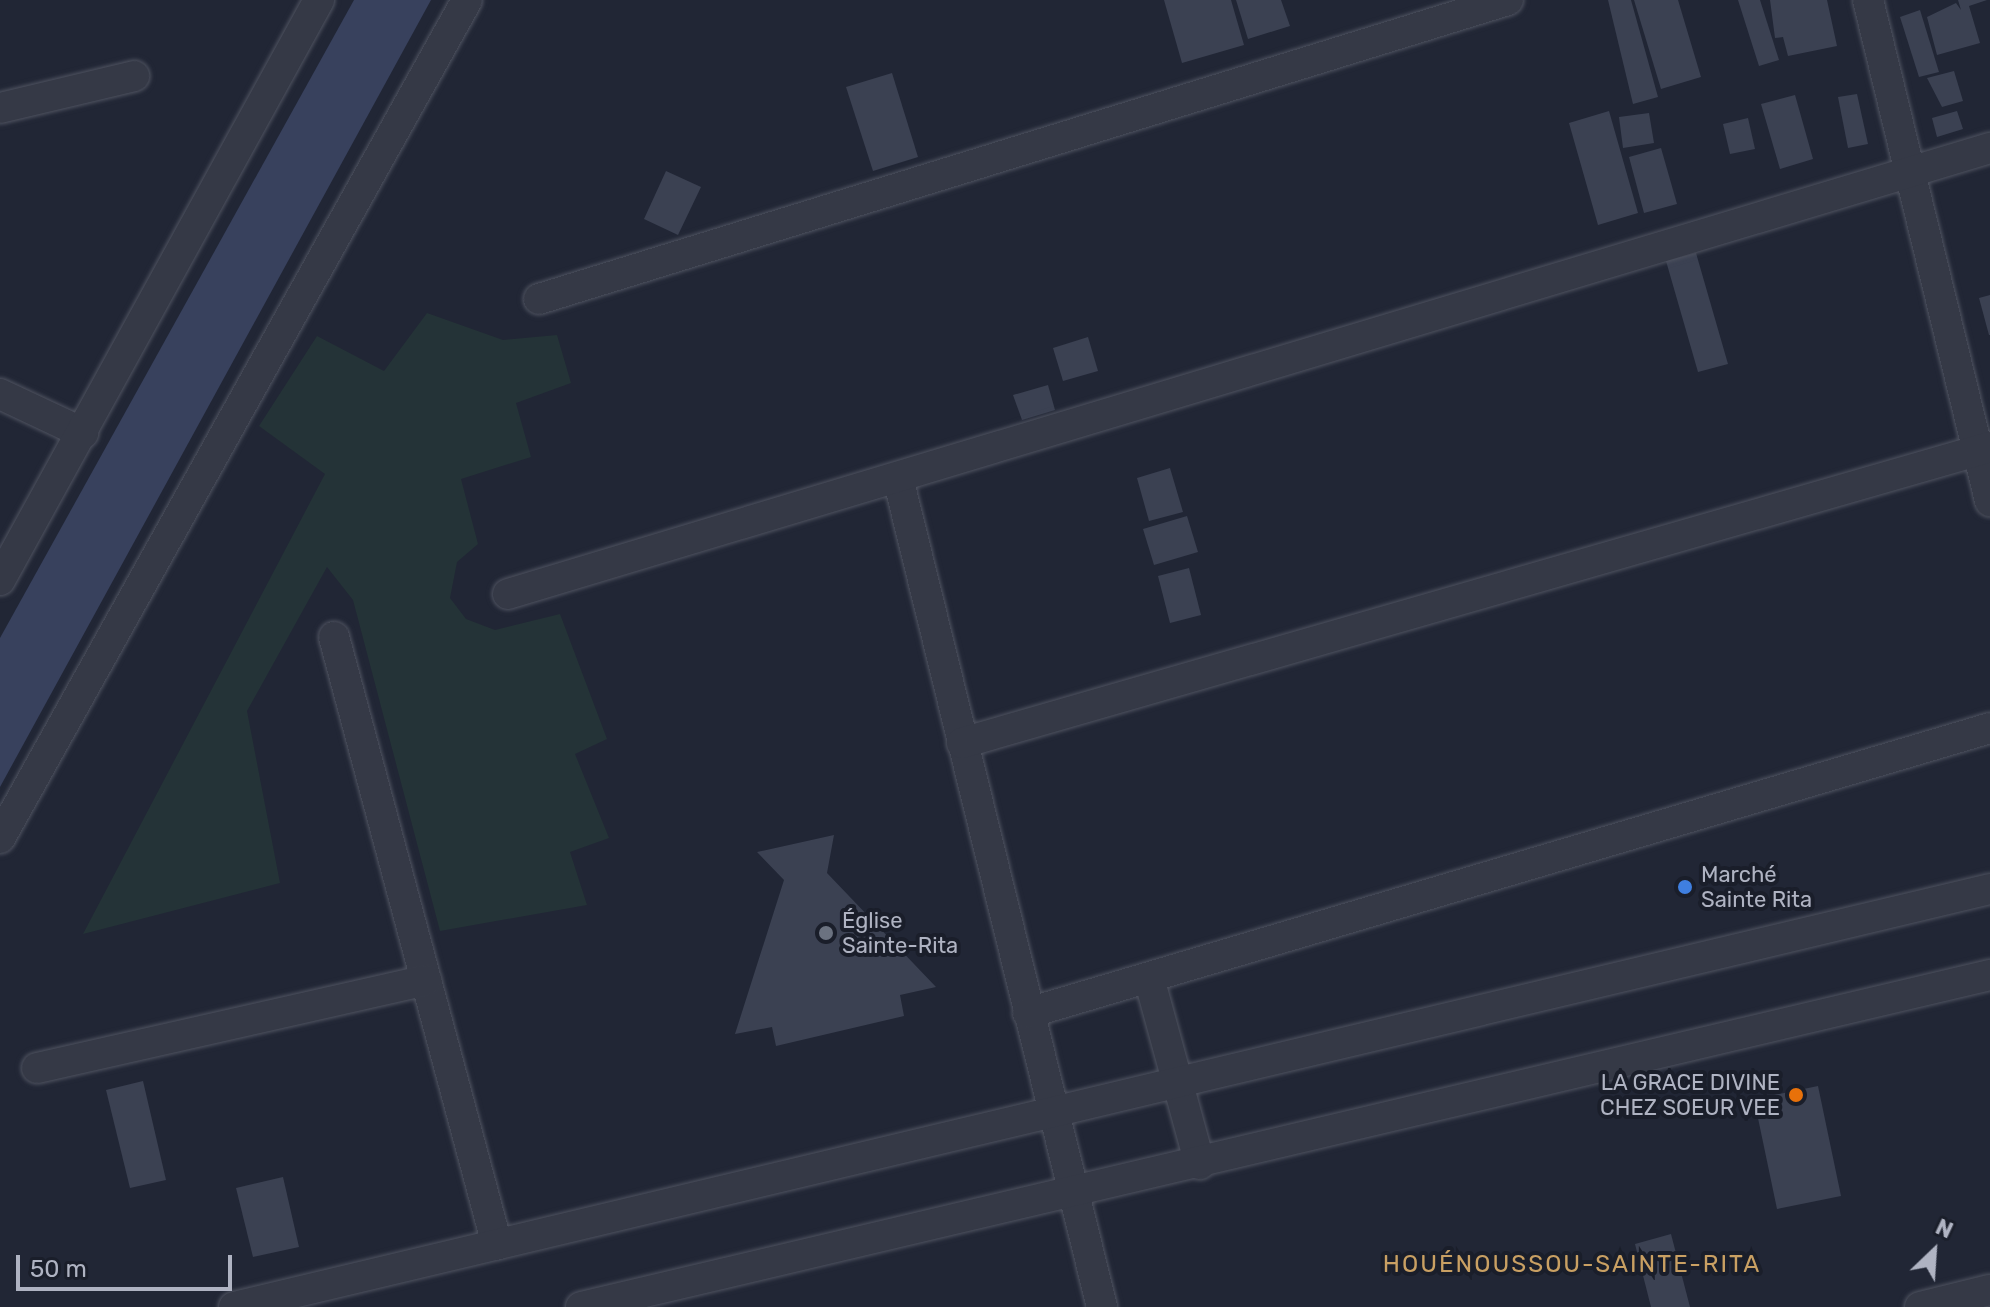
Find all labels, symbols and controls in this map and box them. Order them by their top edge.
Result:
place label: Marché Sainte Rita [1701,861,1812,912]
marker: Marché Sainte Rita [1676,878,1694,896]
place label: Église Sainte-Rita [842,907,958,958]
marker: Église Sainte-Rita [817,924,835,942]
place label: LA GRACE DIVINE CHEZ SOEUR VEE [1600,1069,1780,1120]
marker: LA GRACE DIVINE CHEZ SOEUR VEE [1787,1086,1805,1104]
north arrow [1894,1211,1974,1291]
text: N [1931,1213,1957,1244]
scale bar [20,1239,236,1289]
district label: HOUÉNOUSSOU-SAINTE-RITA [1383,1251,1761,1279]
text: 50 m [30,1255,87,1283]

